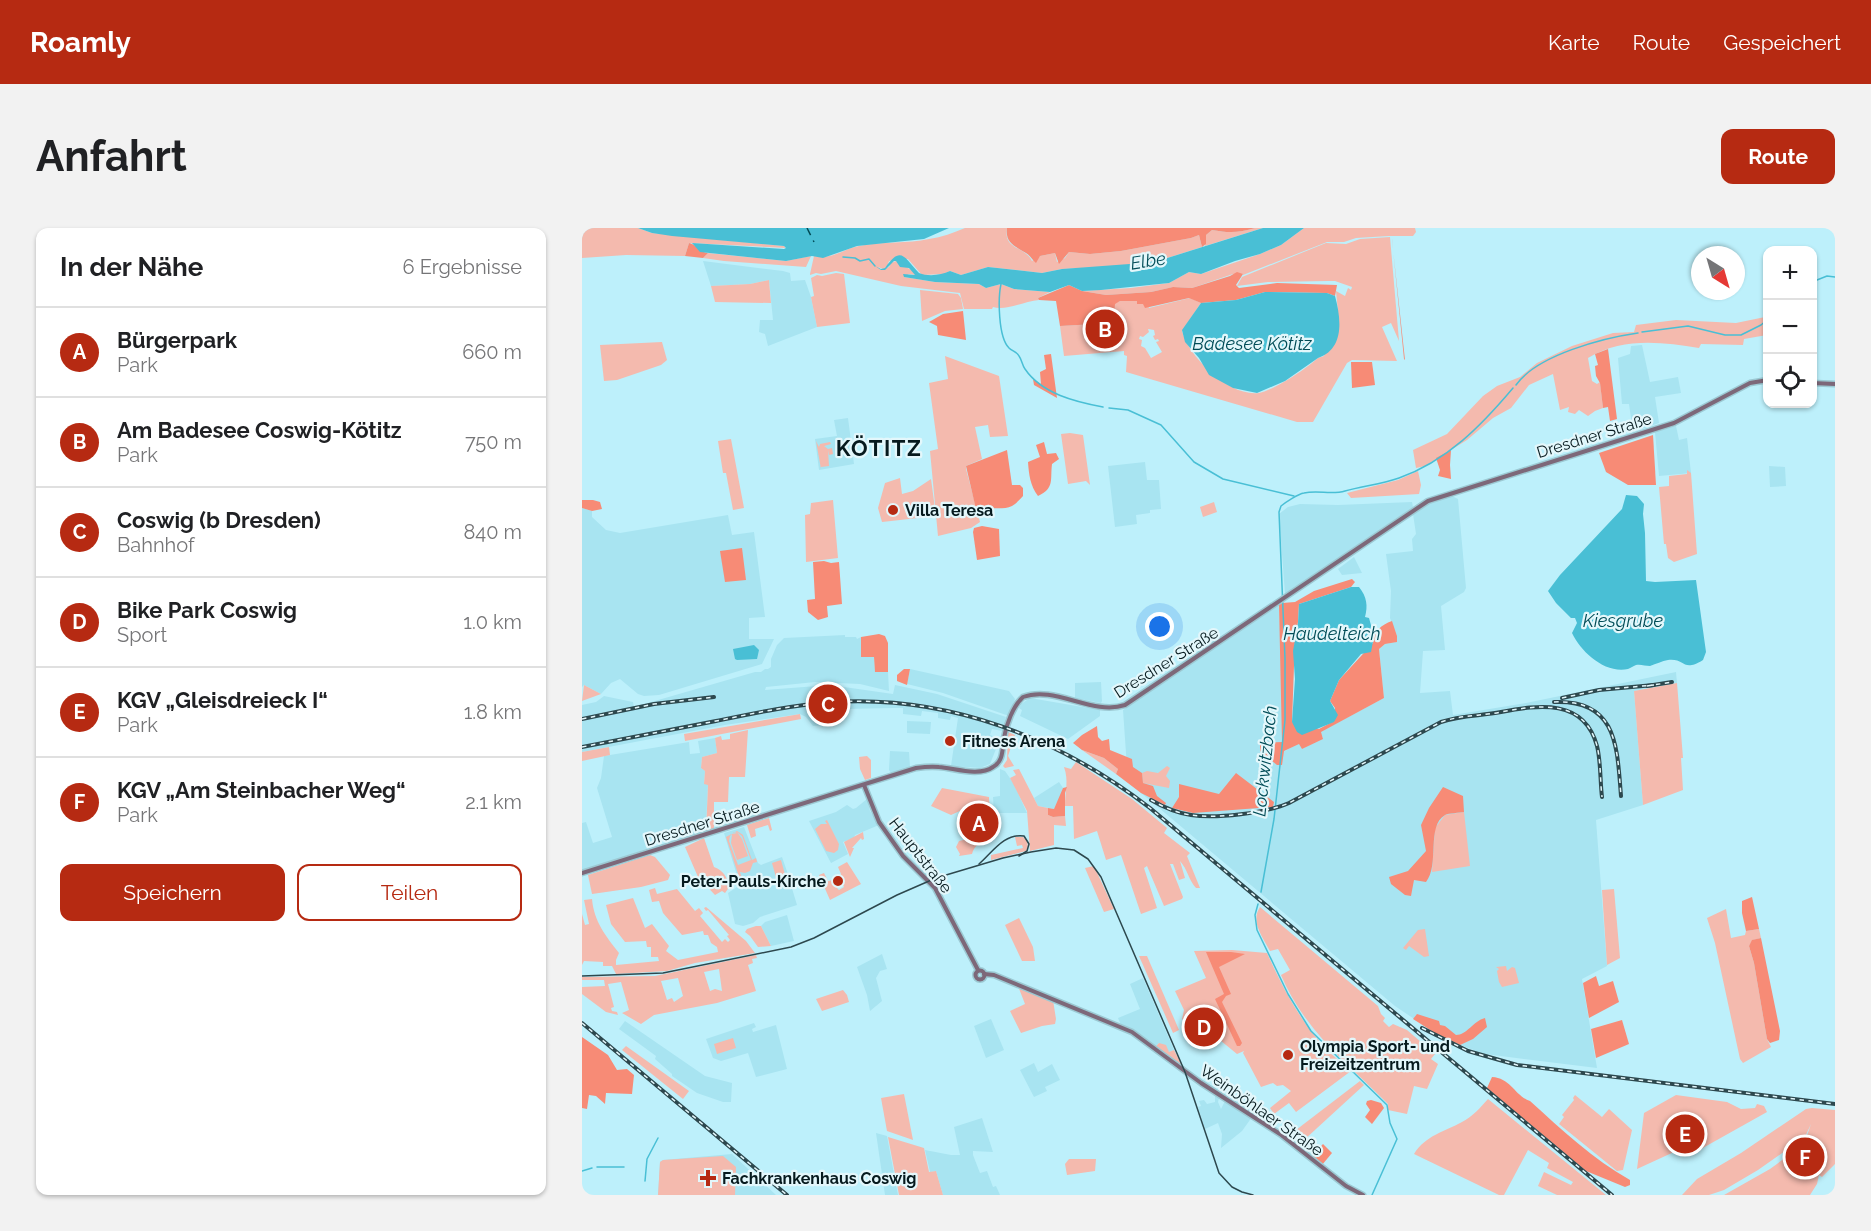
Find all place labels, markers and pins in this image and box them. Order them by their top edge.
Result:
pin: B [1086,306,1124,352]
place label: Villa Teresa [905,501,993,520]
marker: Villa Teresa [886,503,900,517]
pin: C [808,682,848,726]
place label: Fitness Arena [962,732,1065,751]
marker: Fitness Arena [943,734,957,748]
pin: A [960,800,998,846]
place label: Peter-Pauls-Kirche [681,872,826,891]
marker: Peter-Pauls-Kirche [831,874,845,888]
pin: D [1184,1004,1224,1050]
place label: Olympia Sport- und Freizeitzentrum [1300,1037,1450,1074]
marker: Olympia Sport- und Freizeitzentrum [1281,1048,1295,1062]
pin: E [1666,1112,1704,1156]
pin: F [1786,1134,1824,1180]
marker: Fachkrankenhaus Coswig [699,1169,717,1187]
place label: Fachkrankenhaus Coswig [722,1169,917,1188]

